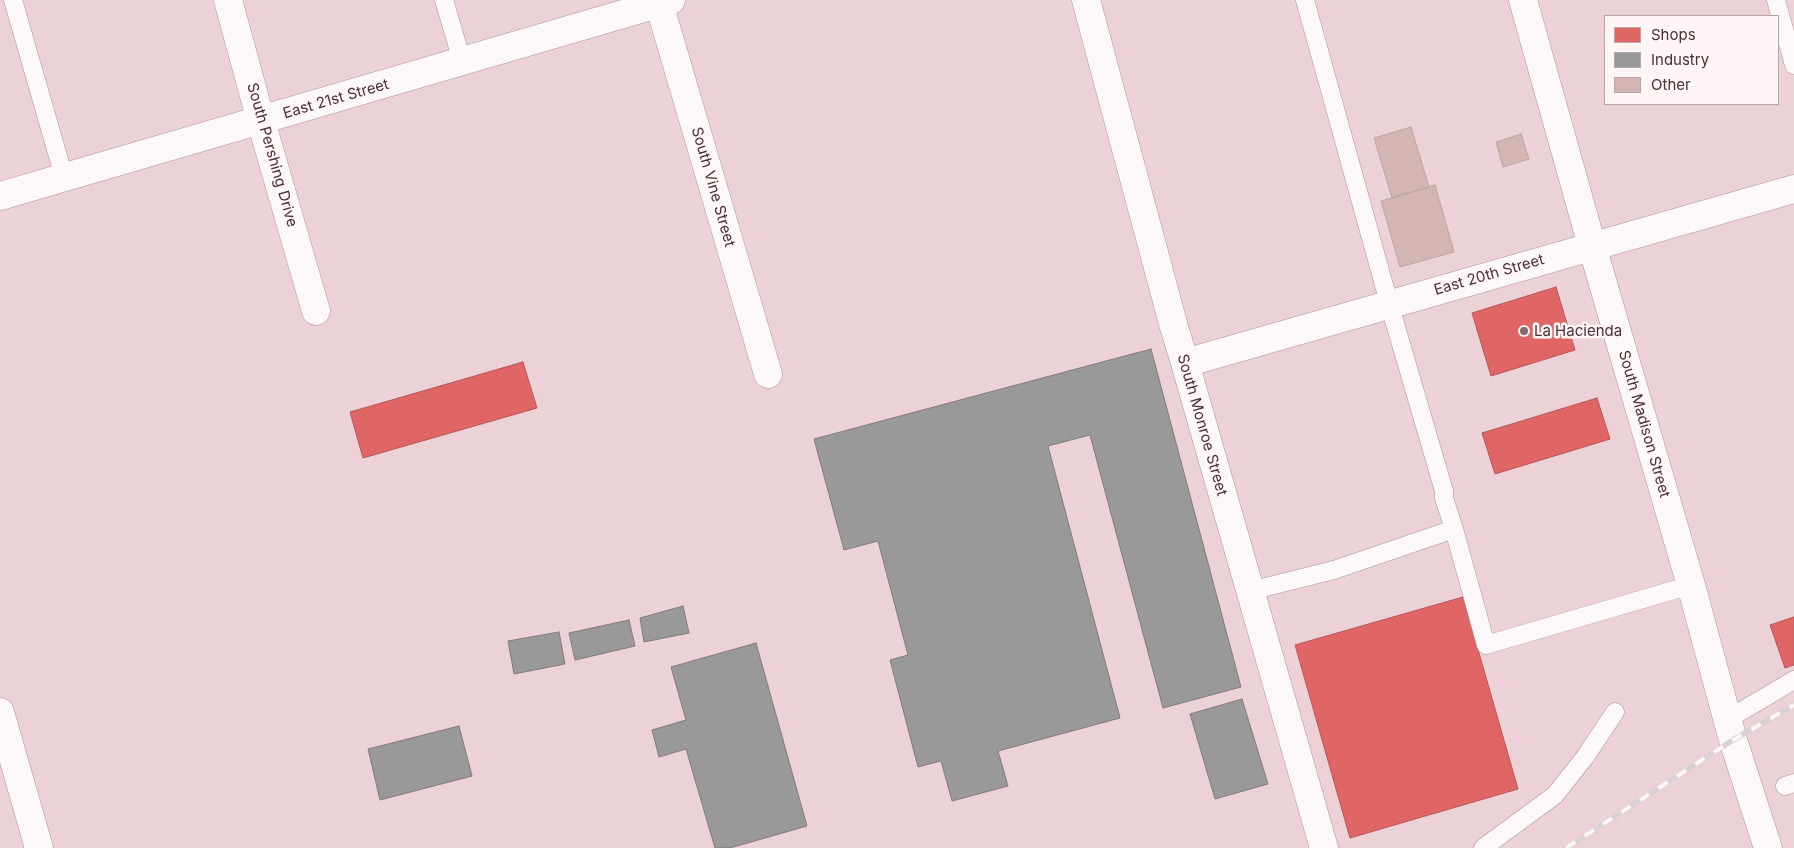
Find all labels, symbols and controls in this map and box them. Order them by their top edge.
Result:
legend [1604,15,1779,105]
text: Shops [1651,25,1696,44]
text: Industry [1651,50,1709,69]
street label: East 21st Street [281,75,391,123]
text: Other [1651,75,1691,94]
street label: South Pershing Drive [243,81,301,229]
street label: South Vine Street [687,125,739,249]
street label: East 20th Street [1432,251,1546,299]
place label: La Hacienda [1534,322,1622,340]
marker: La Hacienda [1518,325,1530,337]
street label: South Madison Street [1614,348,1674,500]
street label: South Monroe Street [1173,352,1231,498]

